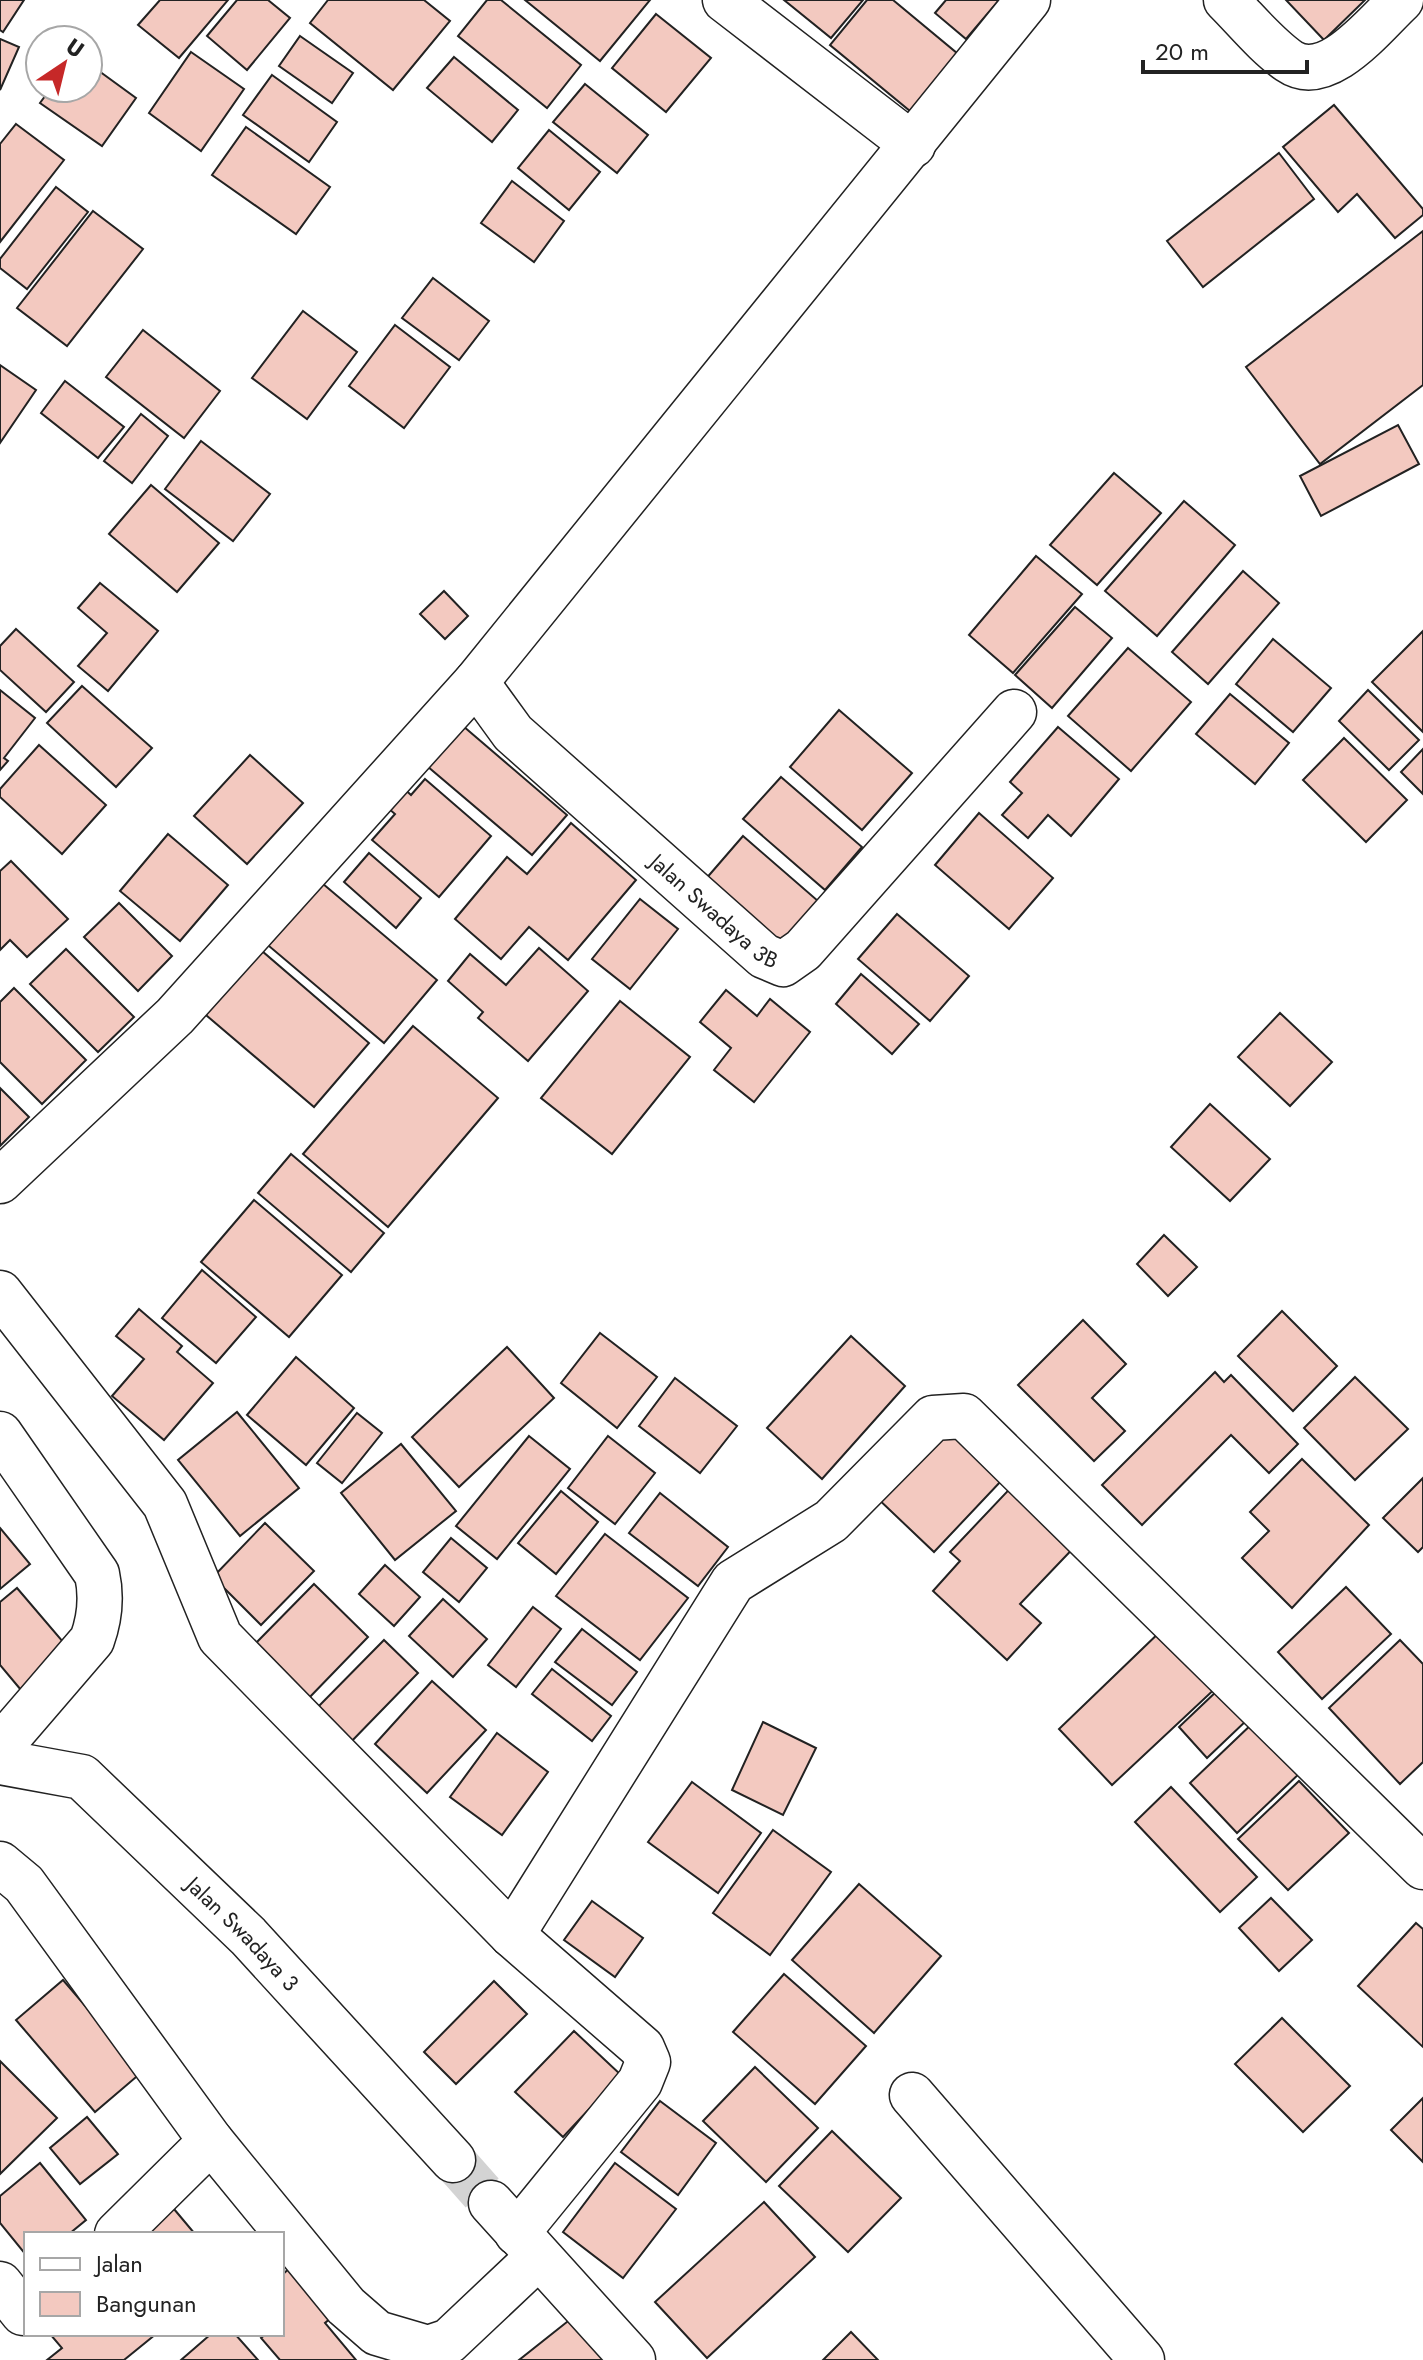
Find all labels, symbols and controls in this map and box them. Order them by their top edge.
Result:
north arrow [24,24,104,104]
scale bar [1143,24,1307,74]
text: U [60,30,91,65]
text: 20 m [1155,34,1209,69]
street label: Jalan Swadaya 3B [641,844,783,976]
street label: Jalan Swadaya 3 [177,1867,307,1998]
legend [24,2232,284,2336]
text: Jalan [93,2246,143,2281]
text: Bangunan [96,2286,197,2321]

